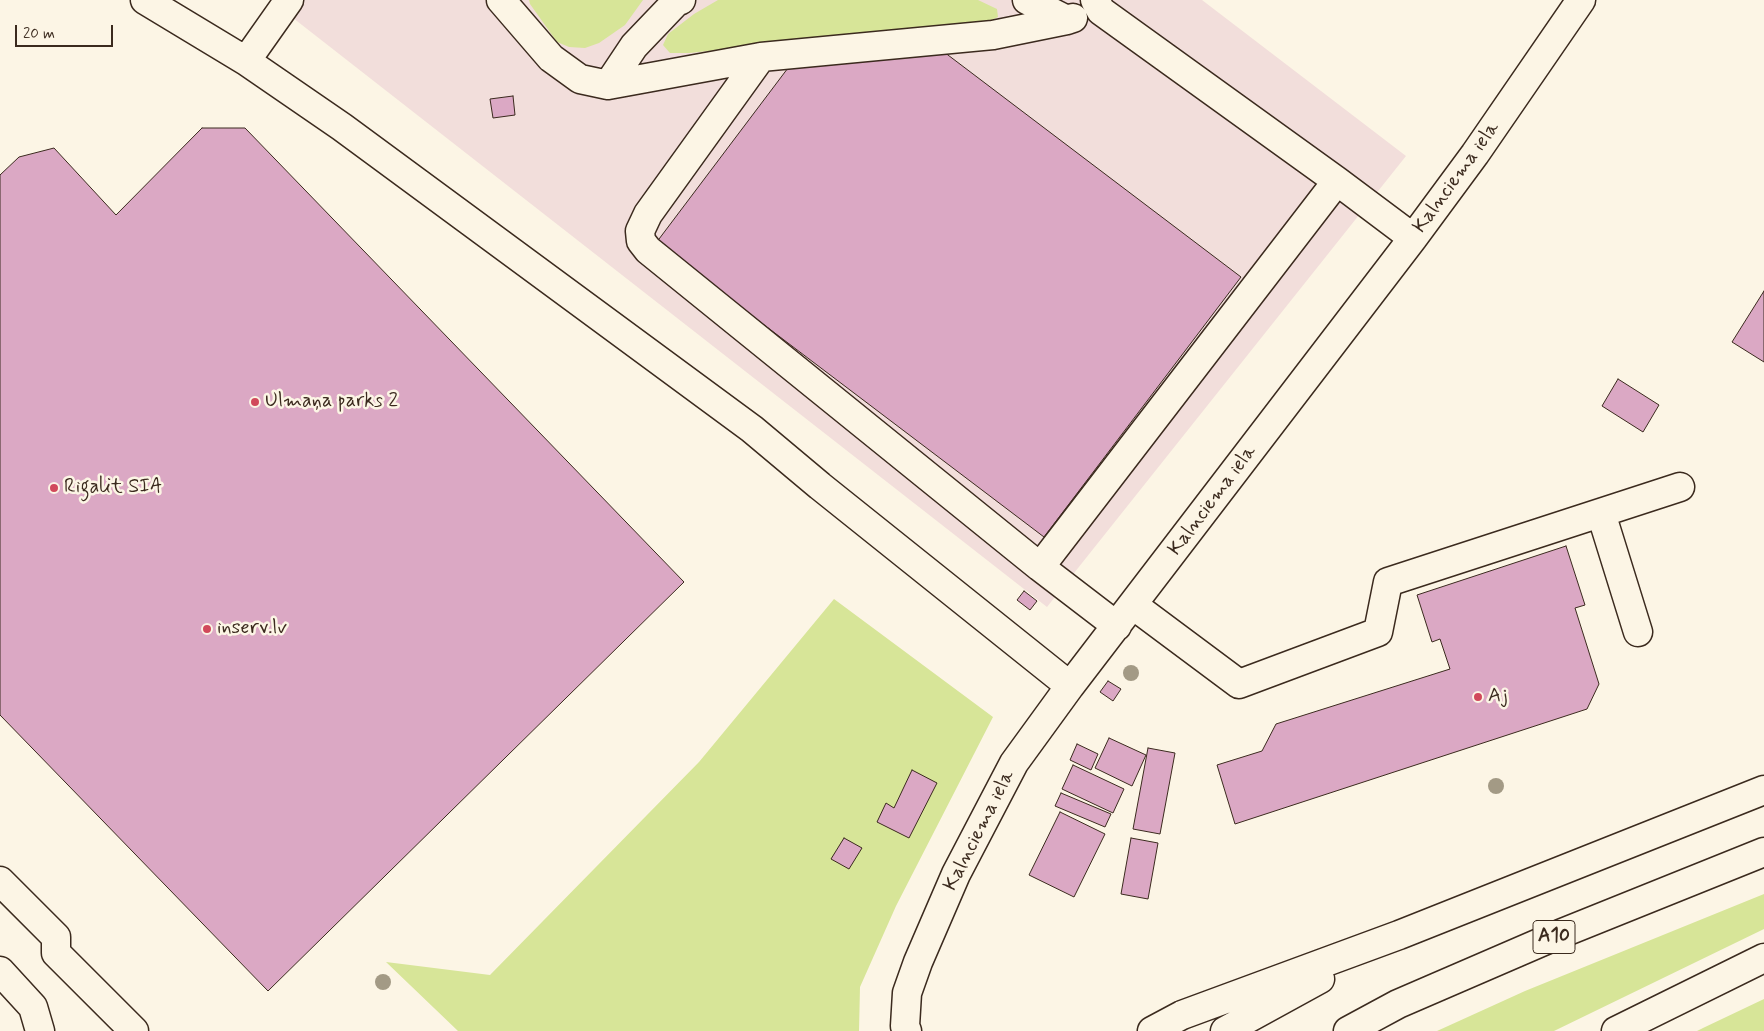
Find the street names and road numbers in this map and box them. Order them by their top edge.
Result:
street label: Kalnciema iela [1409,118,1505,238]
street label: Kalnciema iela [1164,441,1262,561]
street label: Kalnciema iela [939,767,1021,895]
road number: A10 [1533,920,1575,954]

